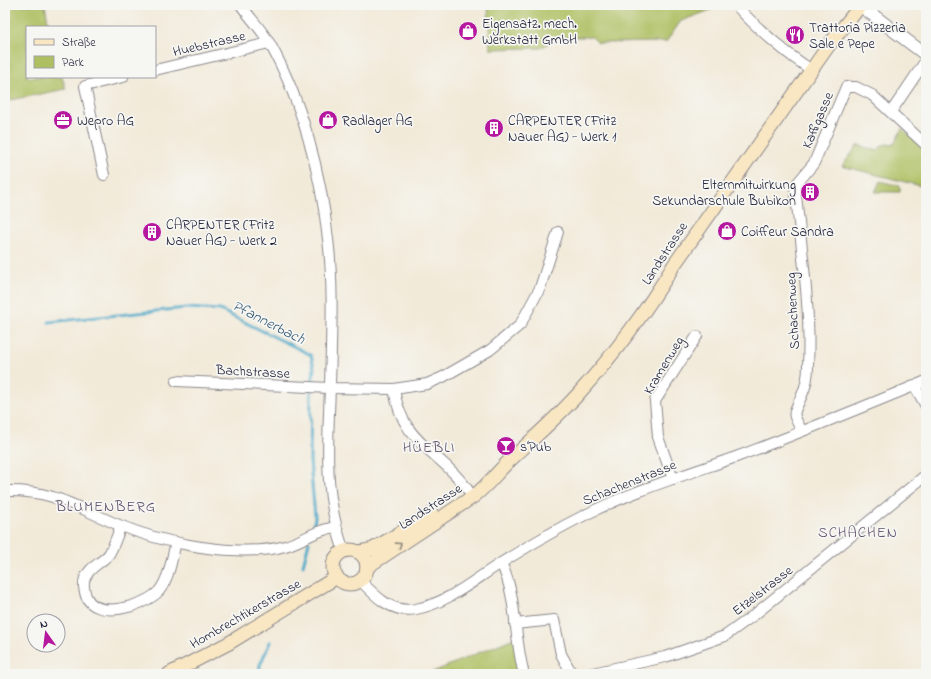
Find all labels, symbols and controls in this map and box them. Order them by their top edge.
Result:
place label: Eigensatz. mech. Werkstatt GmbH [482,14,577,51]
place label: Trattoria Pizzeria Sale e Pepe [809,18,906,55]
shop icon: Eigensatz. mech. Werkstatt GmbH [457,20,479,42]
restaurant icon: Trattoria Pizzeria Sale e Pepe [784,24,806,46]
legend [26,26,156,78]
street label: Huebstrasse [171,26,248,63]
text: Straße [62,34,96,52]
text: Park [62,54,84,72]
street label: Kaffigasse [797,88,841,152]
office icon: Wepro AG [52,109,74,131]
shop icon: Radlager AG [317,109,339,131]
place label: Wepro AG [77,111,134,132]
place label: Radlager AG [342,111,413,133]
place label: CARPENTER (Fritz Nauer AG) - Werk 1 [508,111,617,148]
building icon: CARPENTER (Fritz Nauer AG) - Werk 1 [483,117,505,139]
place label: Elternmitwirkung Sekundarschule Bubikon [652,175,796,212]
building icon: Elternmitwirkung Sekundarschule Bubikon [799,181,821,203]
place label: CARPENTER (Fritz Nauer AG) - Werk 2 [166,215,277,252]
street label: Landstrasse [637,217,694,290]
shop icon: Coiffeur Sandra [716,220,738,242]
building icon: CARPENTER (Fritz Nauer AG) - Werk 2 [141,221,163,243]
place label: Coiffeur Sandra [741,222,834,243]
street label: Schachenweg [781,272,807,350]
water label: Pfannerbach [228,295,309,351]
street label: Kramenweg [639,333,691,399]
street label: Bachstrasse [214,360,291,385]
bar icon: s‘Pub [495,435,517,457]
district label: HÜEBLI [403,437,455,459]
place label: s‘Pub [520,437,552,458]
street label: Schachenstrasse [579,455,680,512]
street label: Landstrasse [395,479,467,536]
district label: BLUMENBERG [55,496,156,518]
district label: SCHACHEN [818,522,898,544]
one-way arrow [395,542,402,550]
street label: Etzelstrasse [728,560,798,622]
street label: Hombrechtikerstrasse [186,574,306,655]
north arrow [26,613,66,653]
text: N [38,616,49,633]

